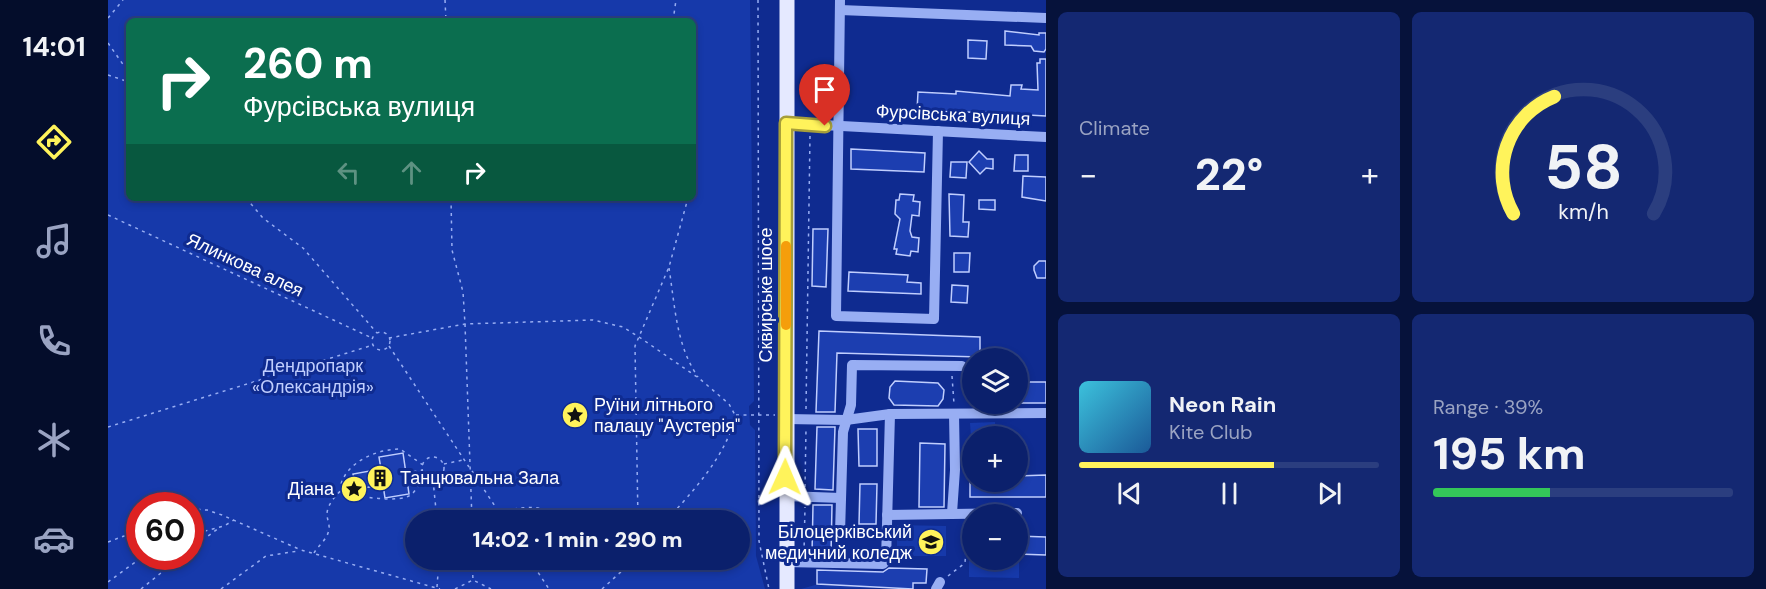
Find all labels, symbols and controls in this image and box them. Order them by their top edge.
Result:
text: 14:01 [22,29,86,64]
text: 260 m [243,36,373,91]
icon: right [144,42,222,120]
pin [799,64,850,126]
icon: arrive [808,73,841,106]
text: Фурсівська вулиця [243,89,475,124]
street label: Фурсівська вулиця [875,99,1031,131]
text: Climate [1079,115,1150,141]
icon: directions [33,121,75,163]
text: 58 [1544,126,1622,207]
text: 22° [1195,145,1263,204]
text: − [1079,153,1097,196]
text: + [1361,153,1379,196]
icon: left [332,156,365,189]
icon: ahead [395,156,428,189]
icon: right [458,156,491,189]
text: km/h [1558,198,1608,226]
icon: music [33,220,75,262]
street label: Ялинкова алея [183,227,307,303]
street label: Сквирське шосе [754,227,778,363]
icon: phone [33,320,75,362]
map controls [962,348,1028,570]
button: layers [962,348,1028,414]
park label: Дендропарк «Олександрія» [252,354,374,399]
text: Neon Rain [1169,390,1276,419]
place label: Руїни літнього палацу "Аустерія" [594,393,740,438]
text: Range · 39% [1433,394,1543,420]
place icon: Руїни літнього палацу "Аустерія" [560,400,590,430]
icon: climate [33,419,75,461]
text: Kite Club [1169,419,1253,445]
text: 195 km [1433,424,1586,483]
button: + [962,426,1028,492]
position arrow [753,445,817,509]
building icon: Танцювальна Зала [365,463,395,493]
place label: Танцювальна Зала [400,466,560,490]
place icon: Діана [339,474,369,504]
place label: Діана [288,477,335,501]
icon: previous [1113,477,1146,510]
icon: pause [1213,477,1246,510]
icon: next [1313,477,1346,510]
speed limit sign: 60 [126,492,204,570]
button: − [962,504,1028,570]
icon: car [33,518,75,560]
place label: Білоцерківський медичний коледж [765,520,912,565]
text: 14:02 · 1 min · 290 m [472,525,683,554]
school or university icon: Білоцерківський медичний коледж [916,527,946,557]

